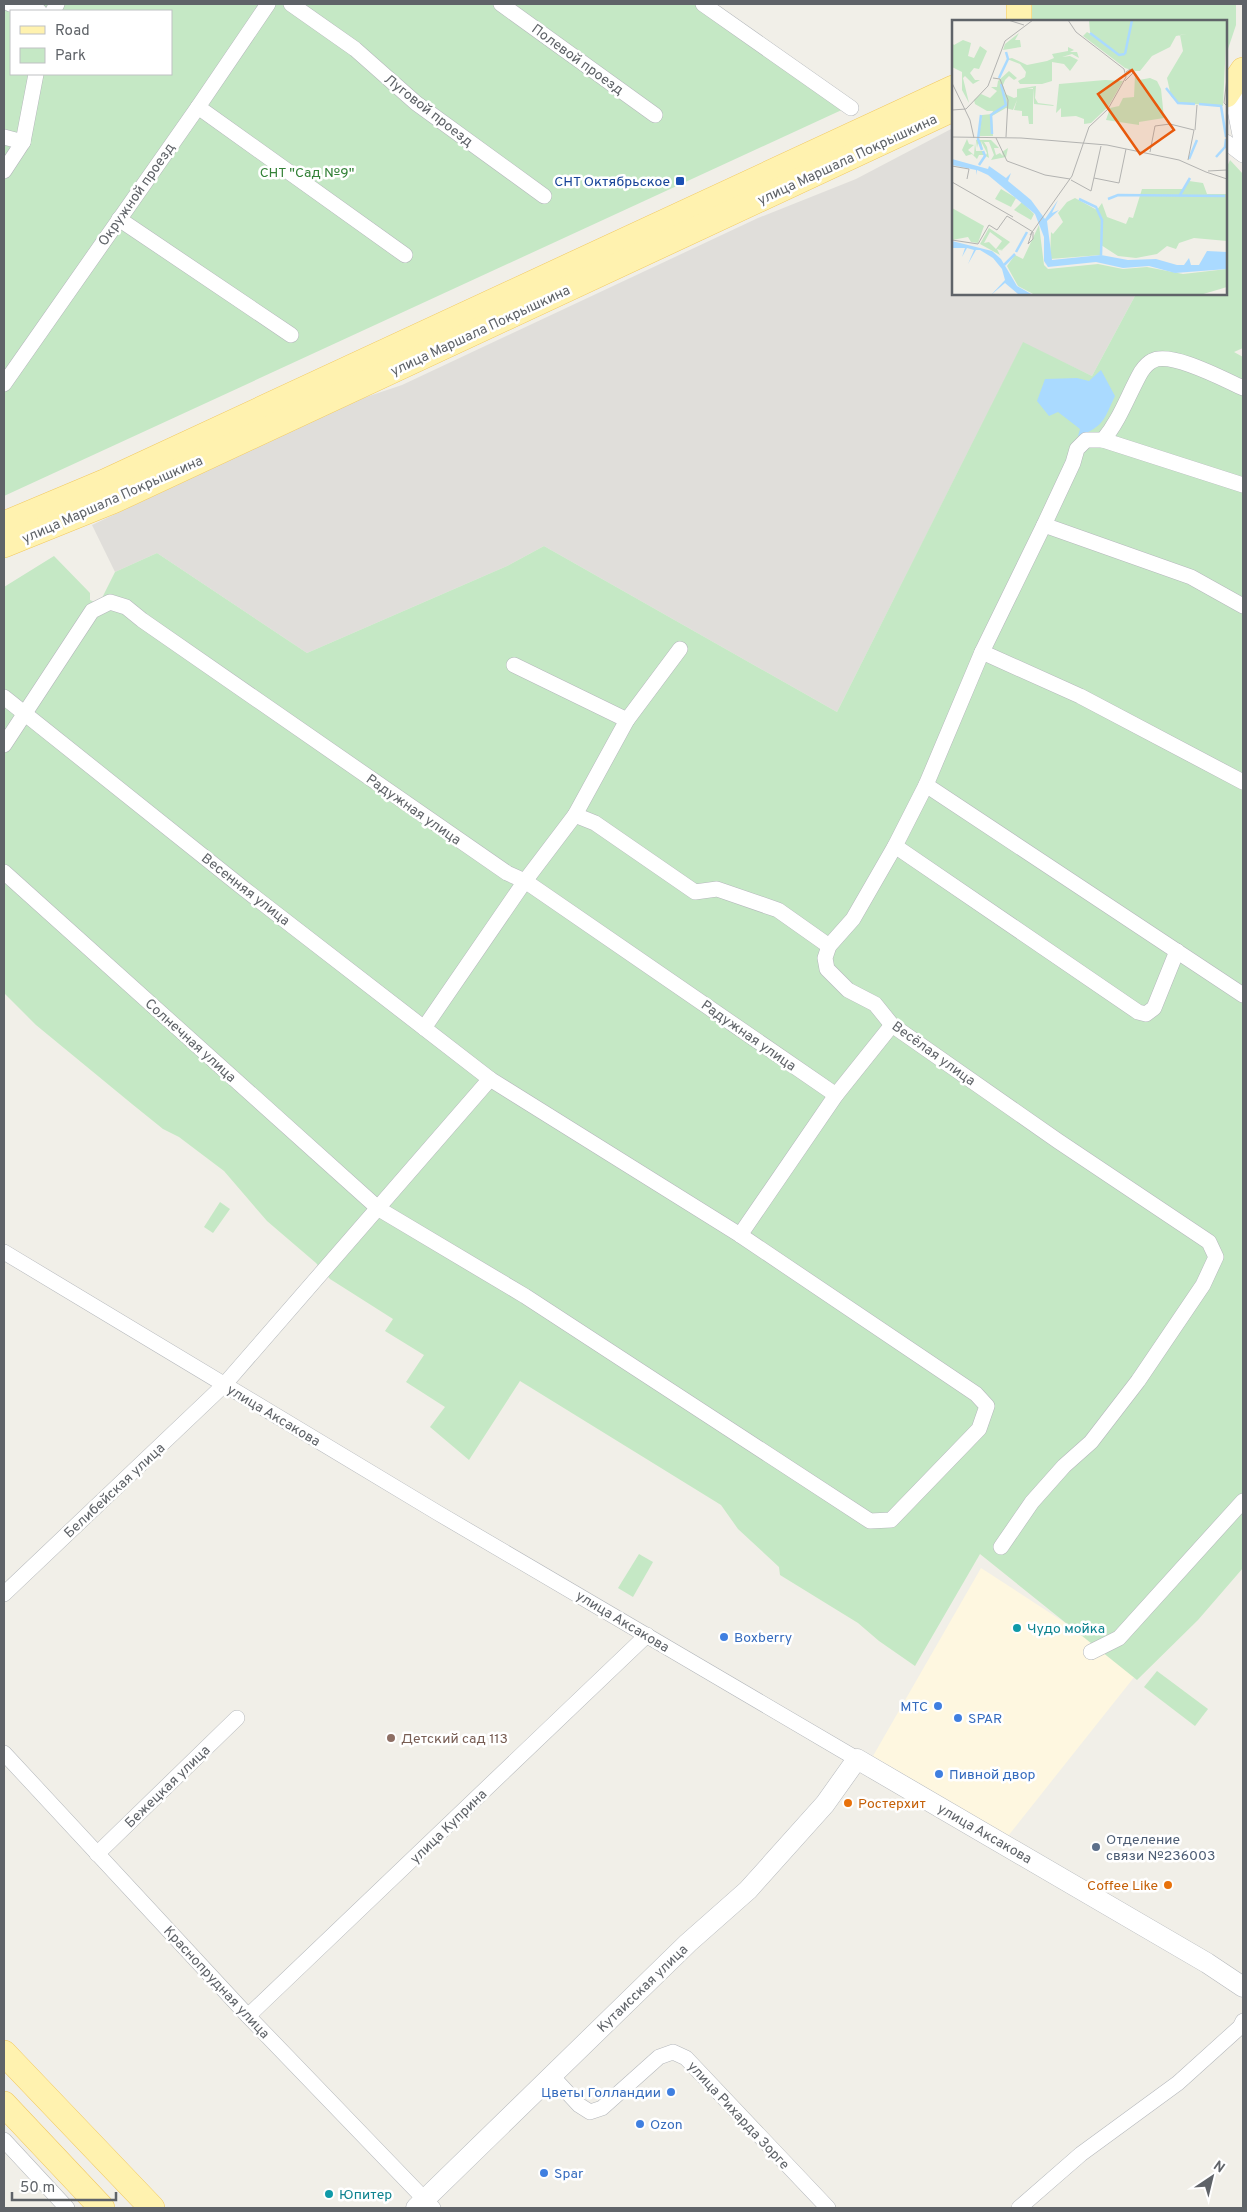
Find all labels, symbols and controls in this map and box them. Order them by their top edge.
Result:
legend [10,10,172,75]
inset map [952,20,1227,295]
street label: Полевой проезд [528,21,626,99]
text: Road [55,22,90,41]
text: Park [55,47,86,66]
street label: Луговой проезд [380,71,476,151]
street label: улица Маршала Покрышкина [755,111,940,210]
street label: Окружной проезд [95,140,179,250]
park label: СНТ "Сад №9" [260,165,354,182]
place label: СНТ Октябрьское [554,174,670,191]
marker: СНТ Октябрьское [674,175,686,187]
street label: улица Маршала Покрышкина [388,282,573,381]
street label: улица Маршала Покрышкина [20,453,206,548]
street label: Радужная улица [362,771,464,849]
street label: Весенняя улица [198,850,293,930]
street label: Солнечная улица [141,996,239,1087]
street label: Радужная улица [697,997,799,1075]
street label: Весёлая улица [888,1018,978,1090]
street label: улица Аксакова [223,1382,323,1451]
street label: Белибейская улица [61,1440,169,1542]
street label: улица Аксакова [572,1588,672,1657]
place label: Чудо мойка [1027,1621,1105,1638]
marker: Чудо мойка [1011,1622,1023,1634]
place label: Boxberry [734,1630,792,1647]
marker: Boxberry [718,1631,730,1643]
place label: МТС [900,1699,928,1716]
marker: МТС [932,1700,944,1712]
place label: SPAR [968,1711,1002,1728]
marker: SPAR [952,1712,964,1724]
place label: Детский сад 113 [401,1731,508,1748]
marker: Детский сад 113 [385,1732,397,1744]
street label: Бежецкая улица [122,1742,214,1832]
place label: Пивной двор [949,1767,1036,1784]
marker: Пивной двор [933,1768,945,1780]
street label: улица Куприна [407,1786,491,1868]
place label: Ростерхит [858,1796,926,1813]
marker: Ростерхит [842,1797,854,1809]
street label: улица Аксакова [934,1800,1034,1868]
place label: Отделение связи №236003 [1106,1832,1215,1865]
marker: Отделение связи №236003 [1090,1841,1102,1853]
place label: Coffee Like [1087,1878,1158,1895]
marker: Coffee Like [1162,1879,1174,1891]
street label: Краснопрудная улица [159,1923,273,2043]
street label: Кутаисская улица [594,1941,692,2037]
street label: улица Рихарда Зорге [683,2058,792,2174]
place label: Цветы Голландии [541,2085,661,2102]
marker: Цветы Голландии [665,2086,677,2098]
place label: Ozon [650,2117,683,2134]
marker: Ozon [634,2118,646,2130]
north arrow [1187,2152,1237,2202]
text: N [1210,2158,1228,2177]
place label: Spar [554,2166,584,2183]
marker: Spar [538,2167,550,2179]
scale bar [12,2170,116,2202]
text: 50 m [20,2179,55,2198]
place label: Юпитер [339,2187,392,2204]
marker: Юпитер [323,2188,335,2200]

